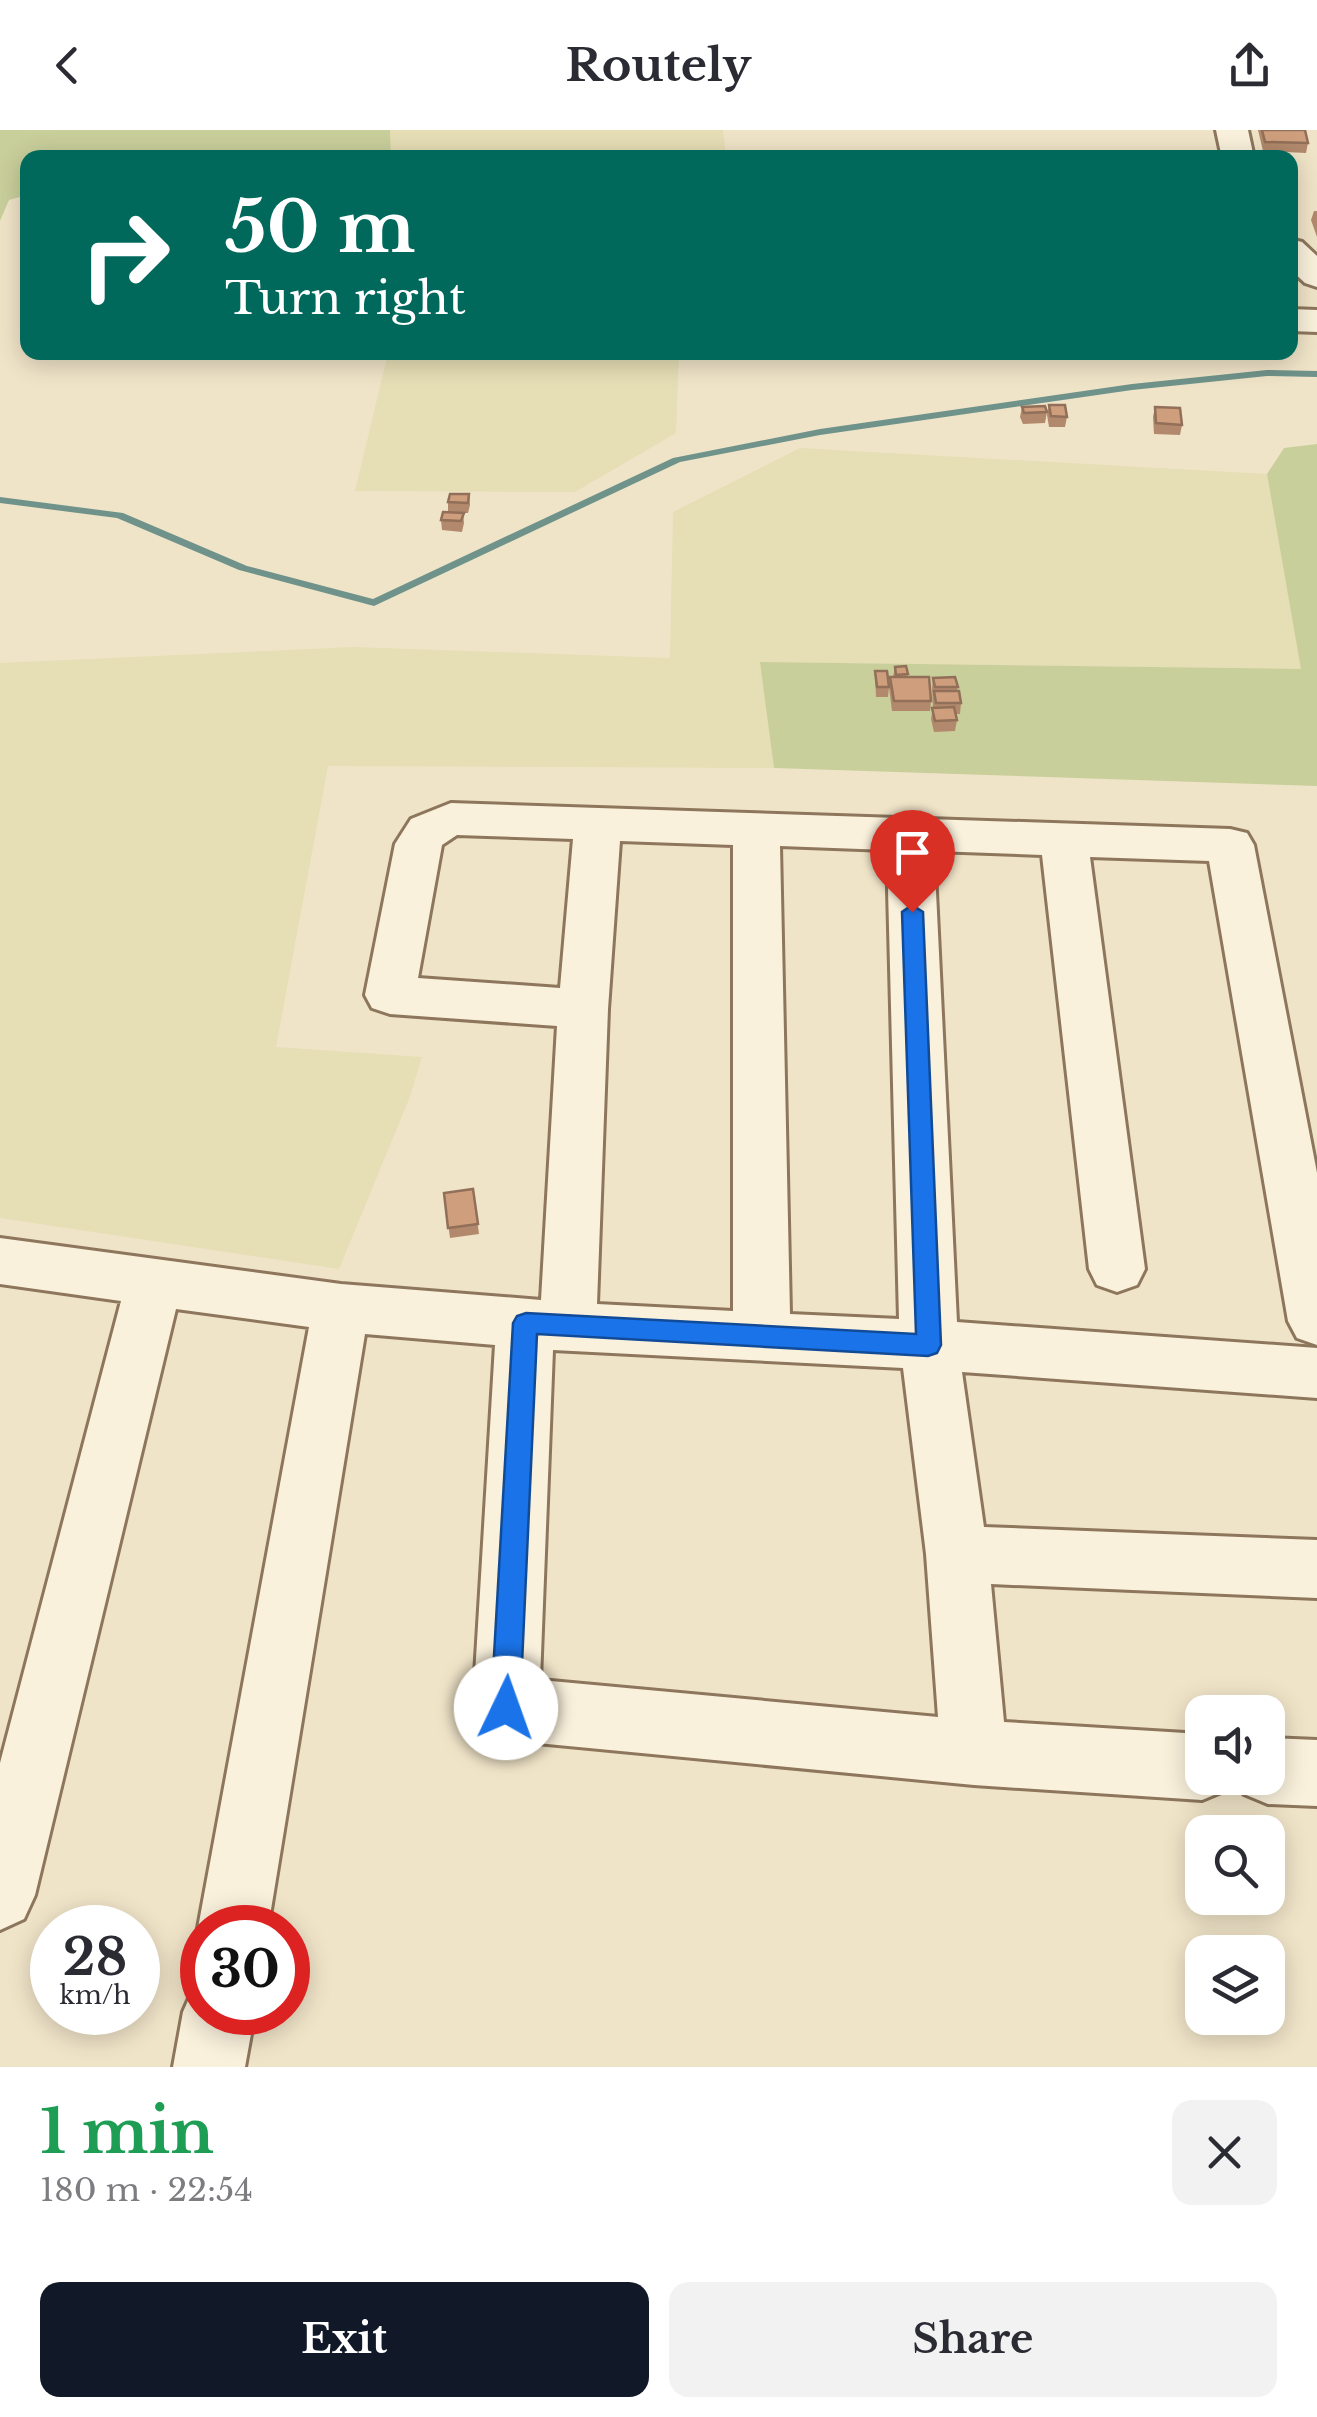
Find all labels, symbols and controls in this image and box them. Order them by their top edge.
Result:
text: Routely [566,37,751,93]
icon: back [40,38,95,93]
icon: share [1222,38,1277,93]
text: 50 m [225,184,416,271]
icon: right [60,190,190,320]
text: Turn right [225,270,466,326]
pin [870,810,955,913]
icon: arrive [885,825,940,880]
position arrow [454,1656,558,1760]
map controls [1185,1695,1285,2035]
button: sound [1185,1695,1285,1795]
button: search [1185,1815,1285,1915]
speed limit sign: 30 [180,1905,310,2035]
text: 28 [63,1926,127,1989]
button: layers [1185,1935,1285,2035]
text: km/h [60,1980,130,2011]
text: 1 min [40,2095,214,2169]
button: close [1172,2100,1277,2205]
text: 180 m · 22:54 [40,2170,253,2210]
button: Exit [40,2282,649,2397]
button: Share [669,2282,1277,2397]

